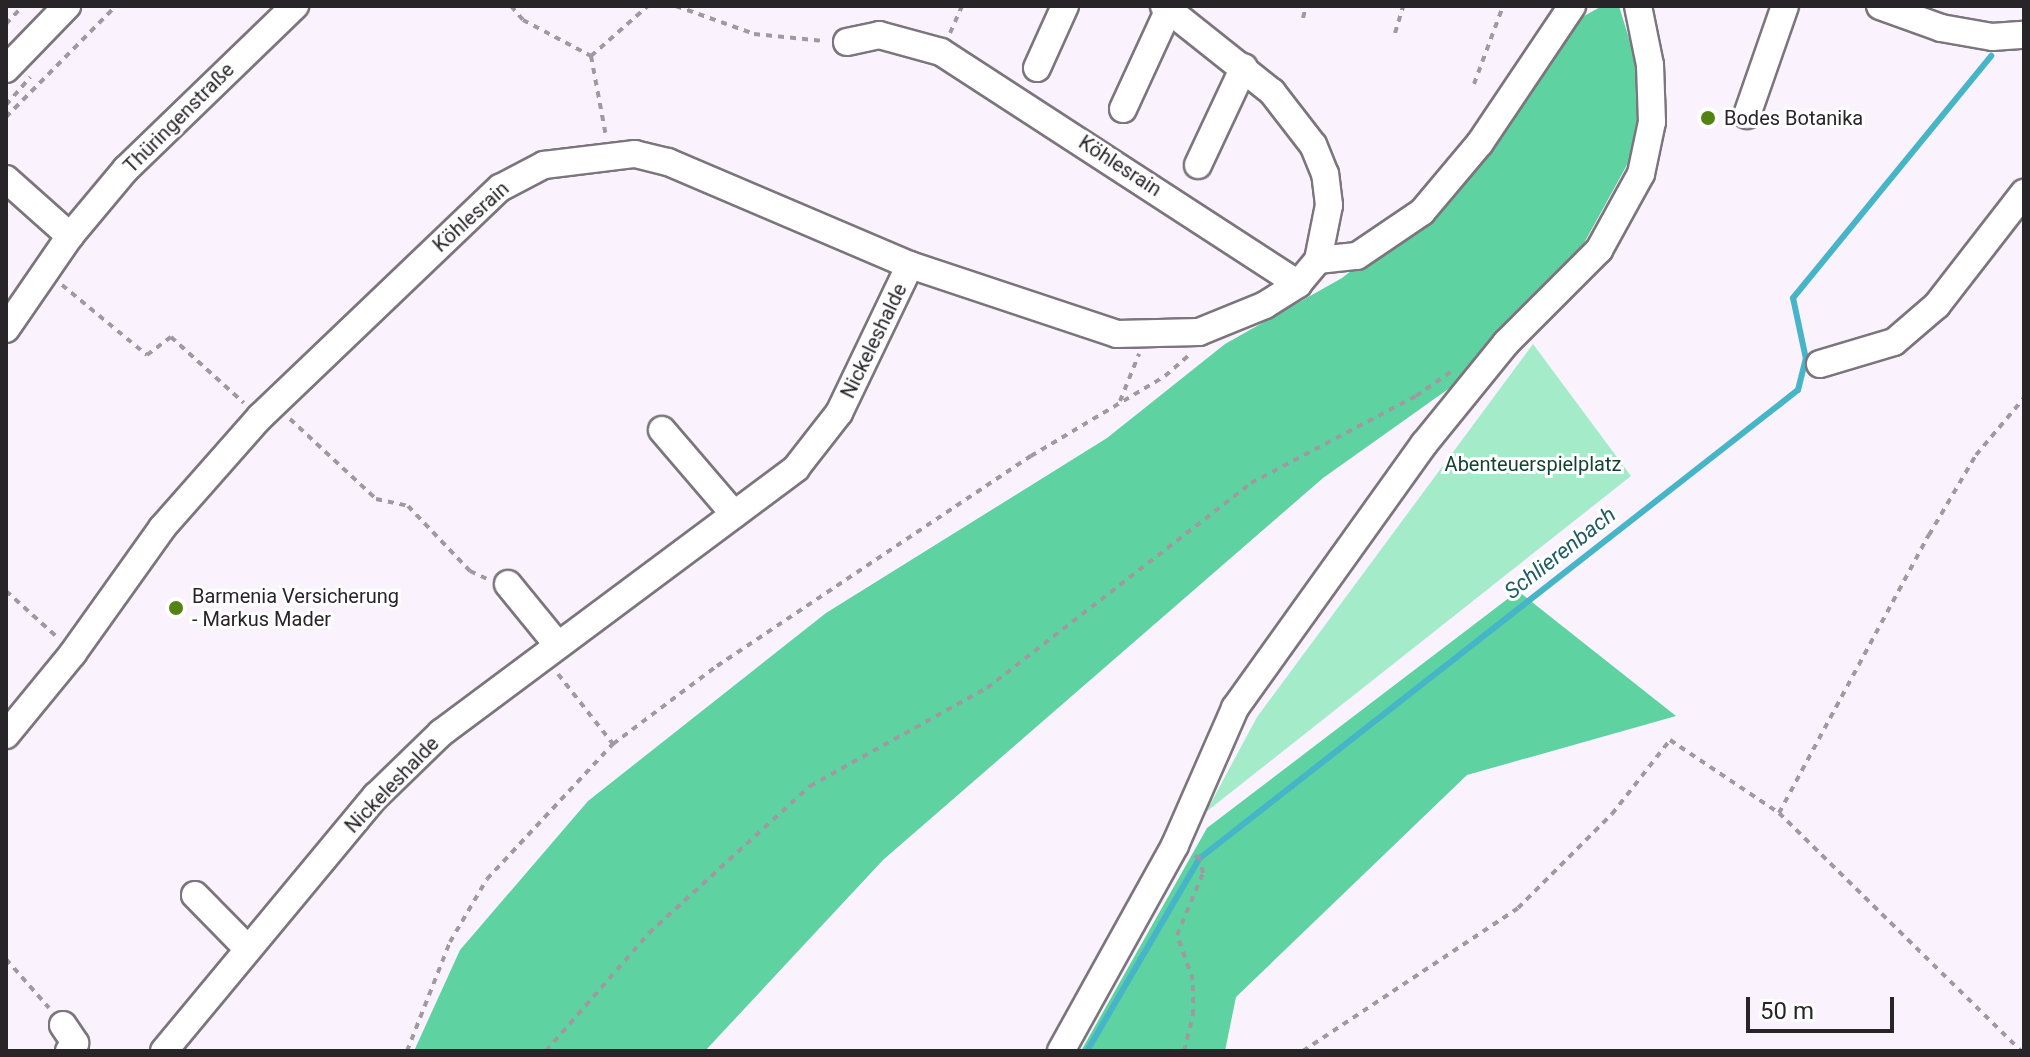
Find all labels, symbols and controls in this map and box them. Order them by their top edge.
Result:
street label: Thüringenstraße [119,58,239,178]
place label: Bodes Botanika [1724,106,1863,130]
marker: Bodes Botanika [1699,109,1717,127]
street label: Köhlesrain [1074,130,1166,202]
street label: Köhlesrain [428,177,514,257]
street label: Nickeleshalde [836,280,912,402]
park label: Abenteuerspielplatz [1445,452,1621,476]
water label: Schlierenbach [1499,501,1621,605]
place label: Barmenia Versicherung - Markus Mader [192,584,399,631]
marker: Barmenia Versicherung - Markus Mader [167,599,185,617]
street label: Nickeleshalde [340,732,444,838]
scale bar [1750,981,1898,1031]
text: 50 m [1760,997,1814,1025]

